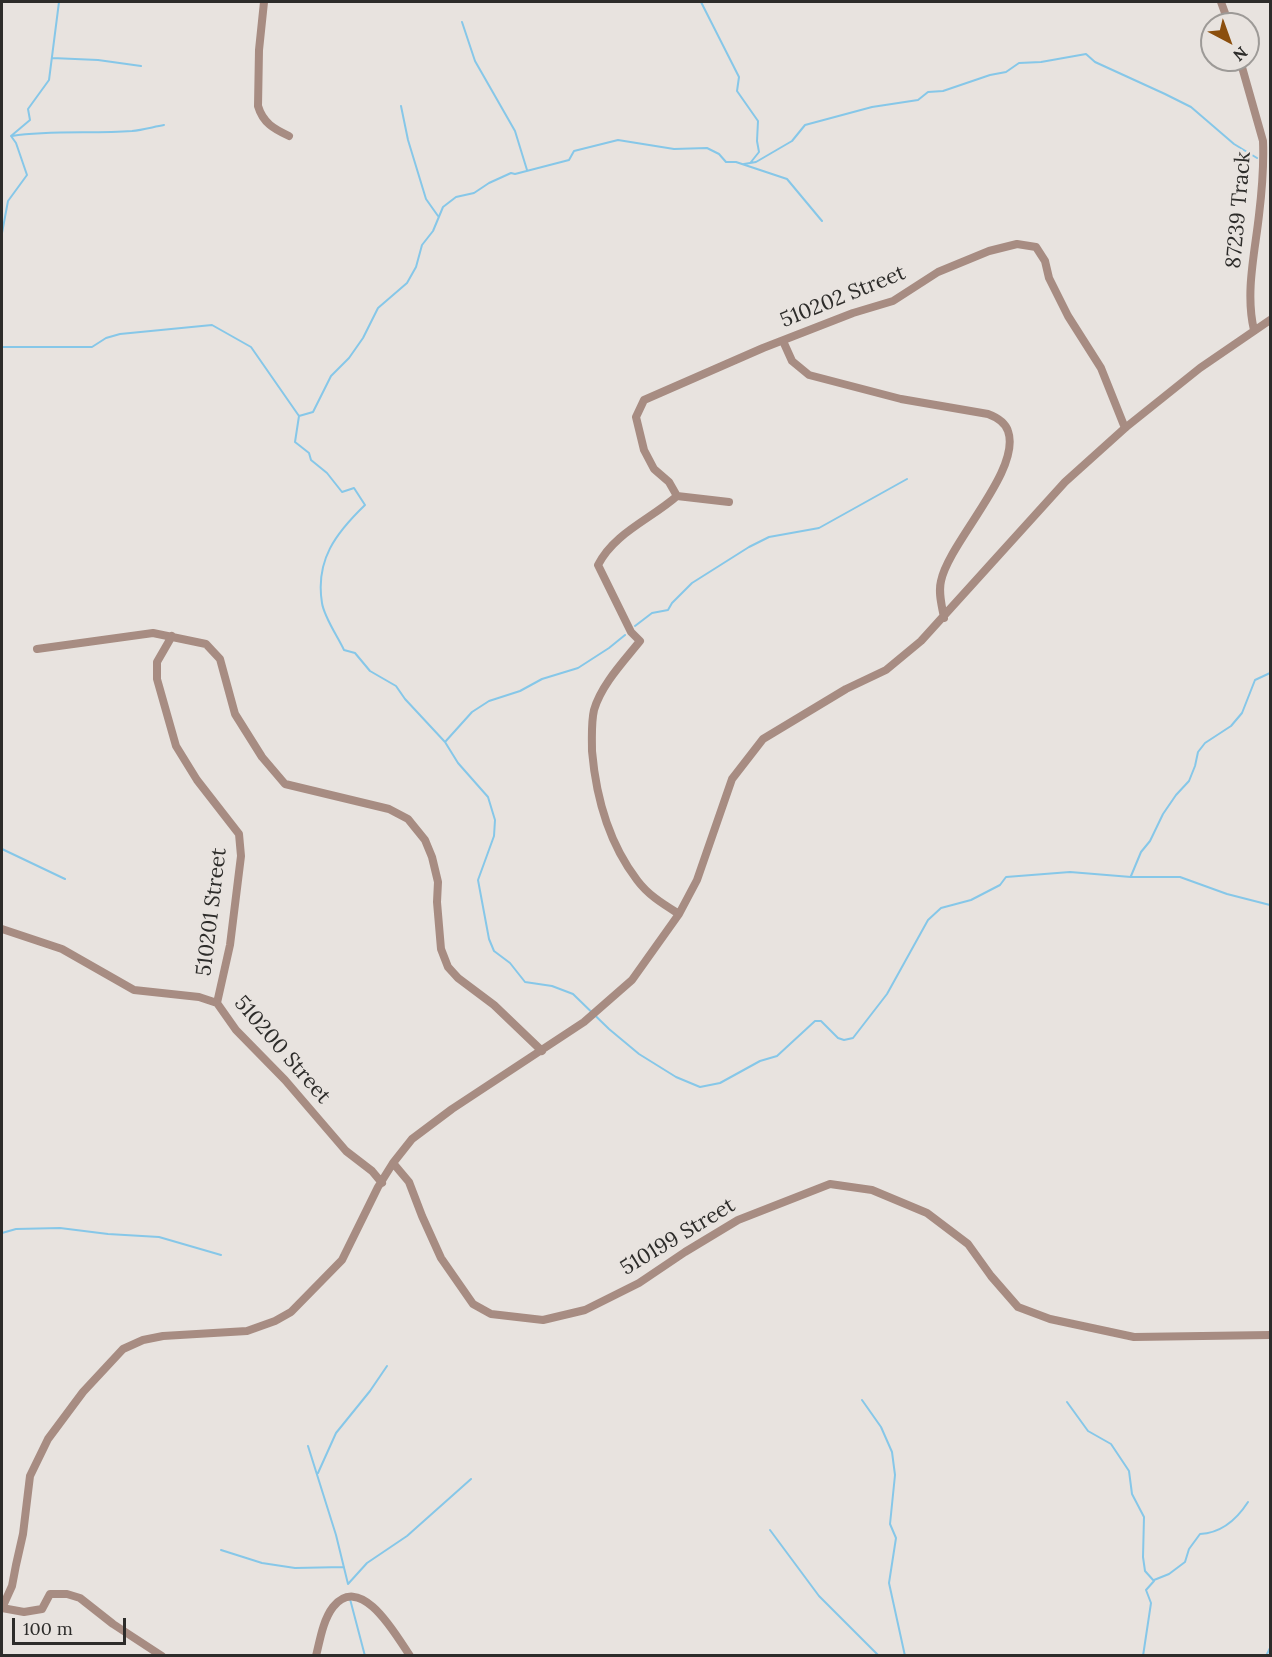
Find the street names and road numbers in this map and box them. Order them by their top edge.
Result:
street label: 87239 Track [1221,151,1257,269]
street label: 510202 Street [777,261,909,333]
street label: 510201 Street [192,846,232,978]
street label: 510200 Street [228,991,336,1109]
street label: 510199 Street [616,1193,740,1281]

